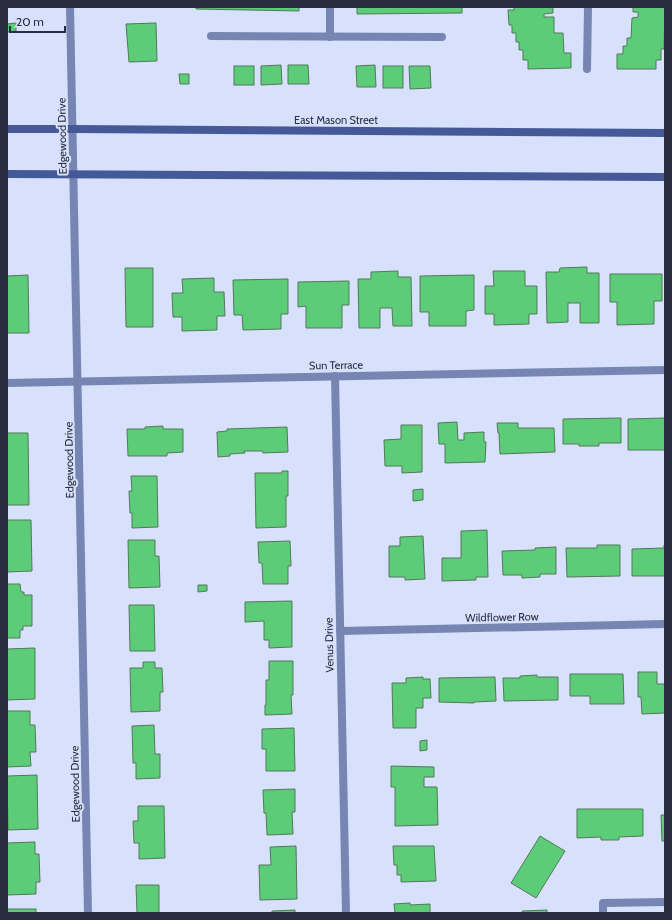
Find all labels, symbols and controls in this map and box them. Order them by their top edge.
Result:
scale bar [10,8,65,34]
text: 20 m [16,14,44,29]
street label: Edgewood Drive [54,97,70,174]
street label: East Mason Street [294,113,378,127]
street label: Sun Terrace [309,358,364,372]
street label: Edgewood Drive [61,421,77,498]
street label: Wildflower Row [465,609,539,625]
street label: Venus Drive [322,617,336,673]
street label: Edgewood Drive [67,745,83,822]

